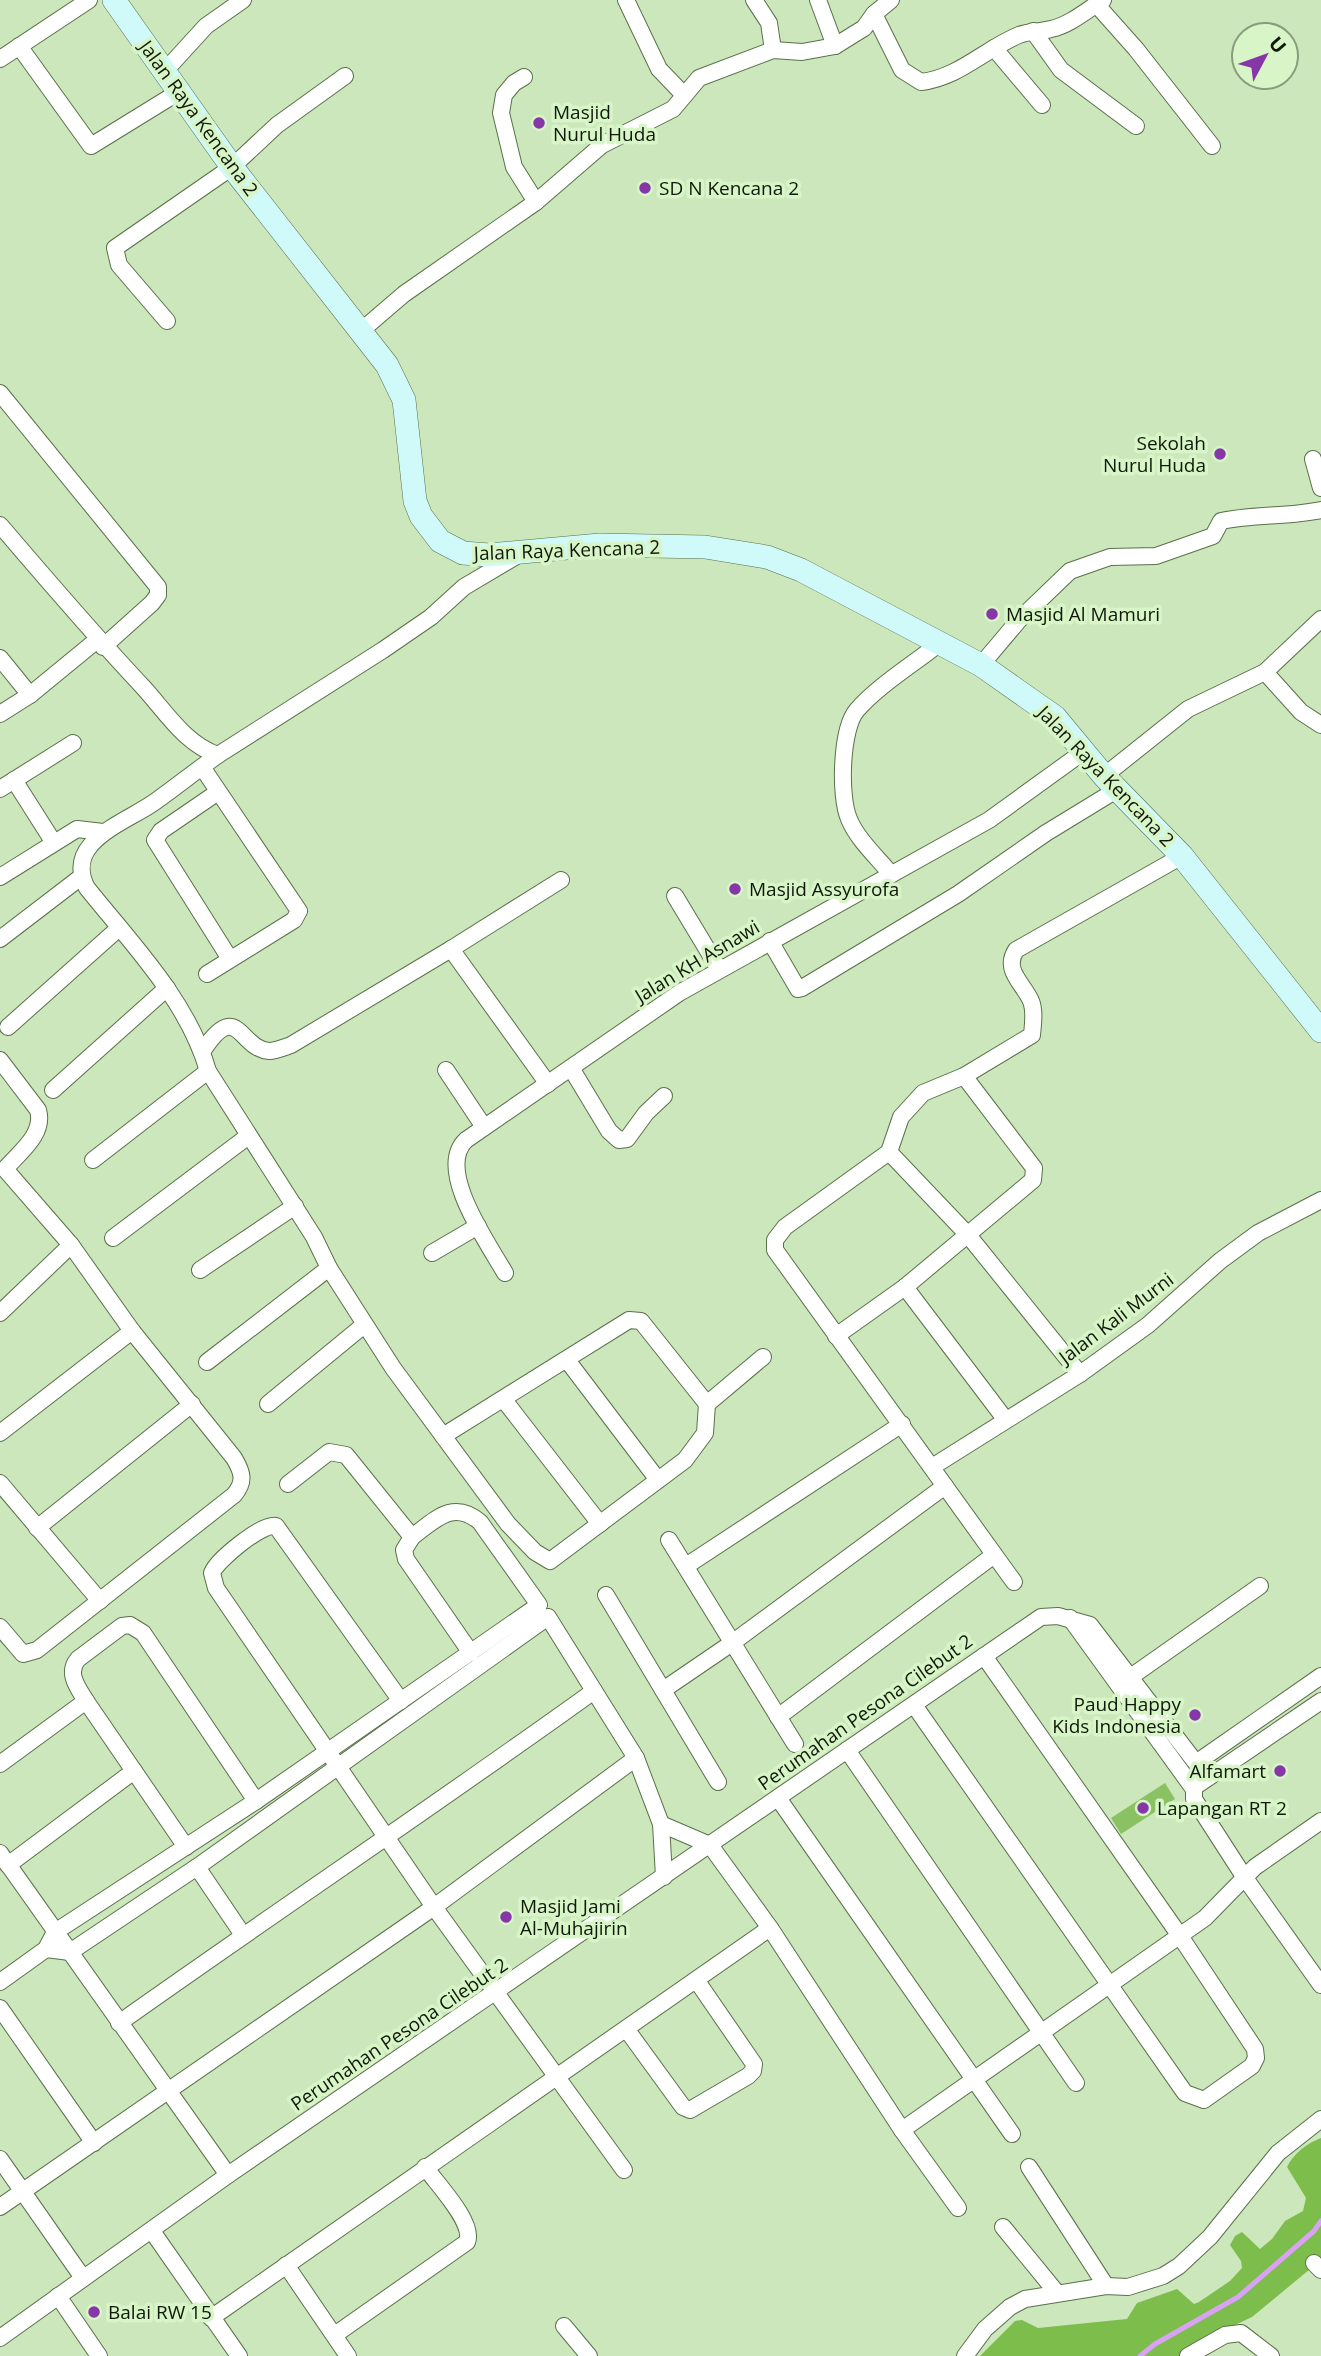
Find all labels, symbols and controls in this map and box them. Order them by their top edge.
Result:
north arrow [1230,21,1300,91]
text: U [1263,31,1292,59]
street label: Jalan Raya Kencana 2 [132,33,264,201]
place label: Masjid Nurul Huda [553,99,656,147]
marker: Masjid Nurul Huda [531,115,547,131]
place label: SD N Kencana 2 [659,175,799,201]
marker: SD N Kencana 2 [637,180,653,196]
place label: Sekolah Nurul Huda [1103,430,1206,478]
marker: Sekolah Nurul Huda [1212,446,1228,462]
street label: Jalan Raya Kencana 2 [471,534,661,566]
place label: Masjid Al Mamuri [1006,601,1160,627]
marker: Masjid Al Mamuri [984,606,1000,622]
street label: Jalan Raya Kencana 2 [1030,698,1180,852]
place label: Masjid Assyurofa [749,876,899,902]
marker: Masjid Assyurofa [727,881,743,897]
street label: Jalan KH Asnawi [628,914,764,1009]
street label: Jalan Kali Murni [1052,1266,1179,1371]
street label: Perumahan Pesona Cilebut 2 [753,1628,977,1796]
place label: Paud Happy Kids Indonesia [1052,1691,1181,1739]
marker: Paud Happy Kids Indonesia [1187,1707,1203,1723]
place label: Alfamart [1190,1758,1266,1784]
marker: Alfamart [1272,1763,1288,1779]
place label: Lapangan RT 2 [1157,1795,1287,1821]
marker: Lapangan RT 2 [1135,1800,1151,1816]
place label: Masjid Jami Al-Muhajirin [520,1893,628,1941]
marker: Masjid Jami Al-Muhajirin [498,1909,514,1925]
street label: Perumahan Pesona Cilebut 2 [285,1952,513,2116]
place label: Balai RW 15 [108,2299,212,2325]
marker: Balai RW 15 [86,2304,102,2320]

